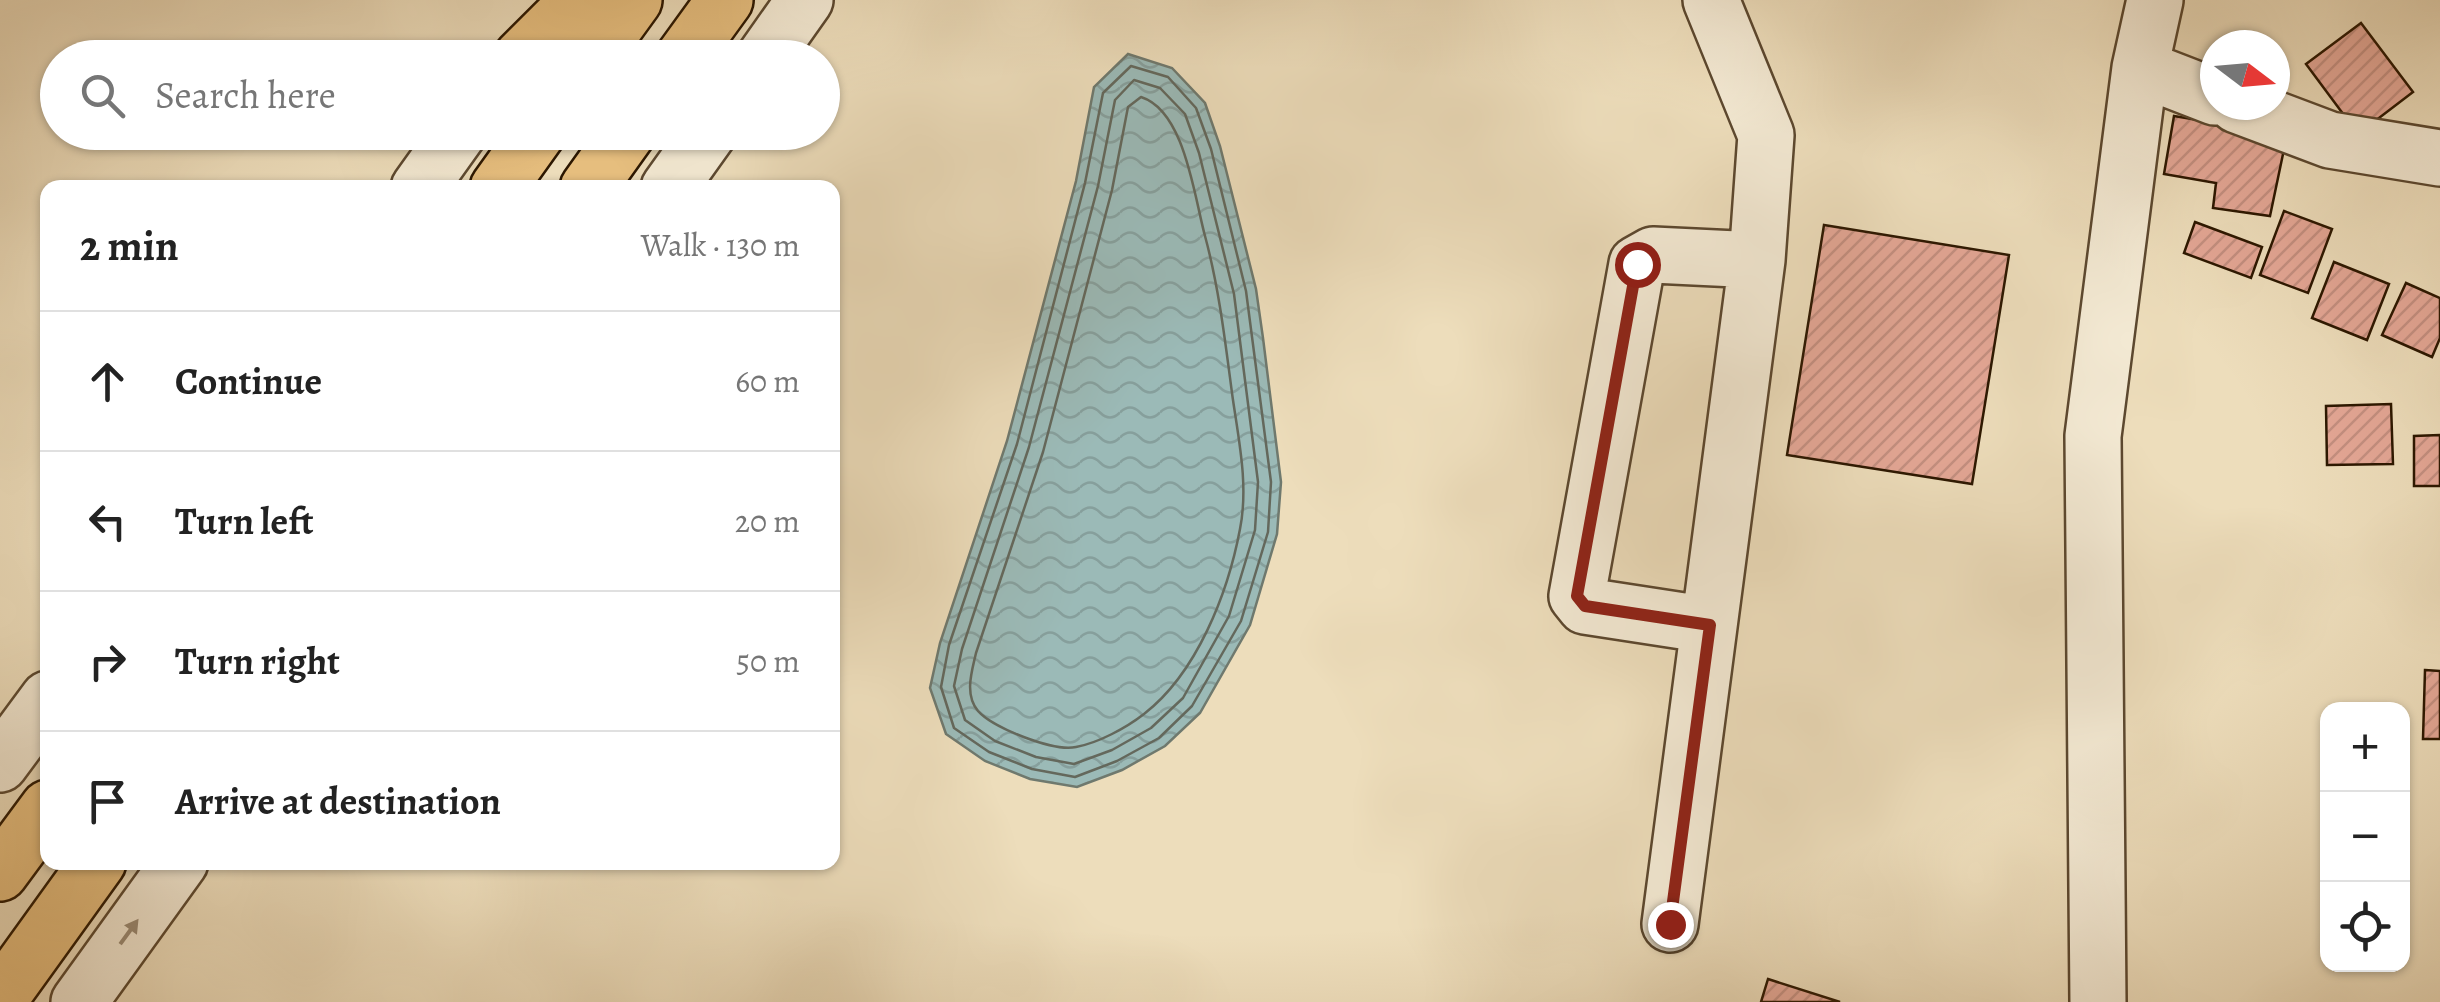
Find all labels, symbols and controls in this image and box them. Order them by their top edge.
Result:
north arrow [2200,30,2290,120]
search box [40,40,840,150]
icon: search [75,68,130,123]
text: Search here [155,69,336,121]
text: 2 min [80,217,179,274]
text: Walk · 130 m [641,223,800,267]
route start [1615,242,1661,288]
icon: ahead [80,354,135,409]
text: Continue [175,355,322,407]
text: 60 m [735,359,800,403]
icon: left [80,494,135,549]
text: Turn left [175,495,314,547]
text: 20 m [735,499,800,543]
icon: right [80,634,135,689]
text: Turn right [175,635,340,687]
text: 50 m [736,639,800,683]
map controls [2320,702,2410,972]
button: + [2320,702,2410,792]
icon: arrive [80,774,135,829]
text: Arrive at destination [175,775,501,827]
button: − [2320,792,2410,882]
button: locate [2320,882,2410,972]
route end [1648,902,1694,948]
one-way arrow [119,919,138,945]

